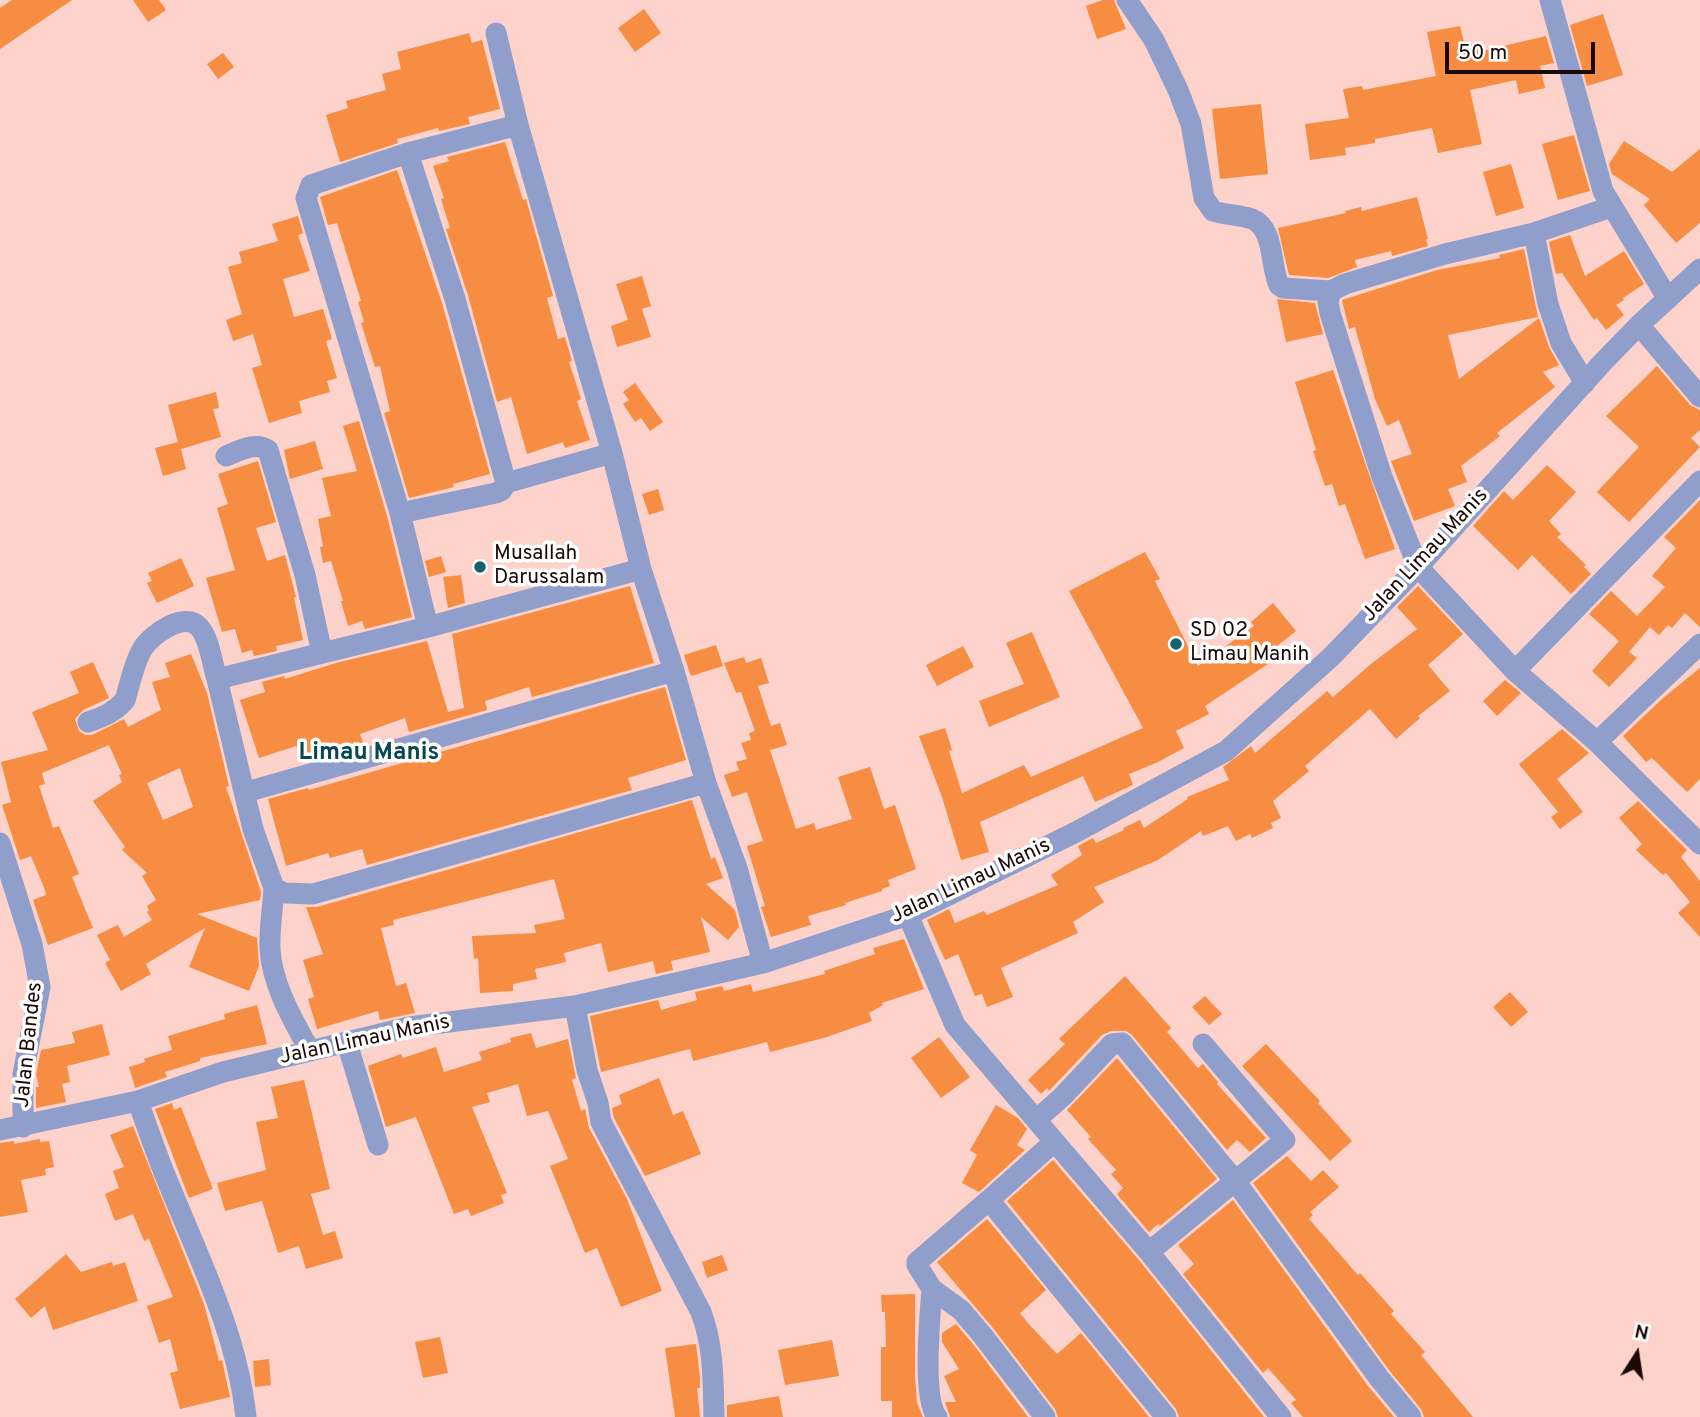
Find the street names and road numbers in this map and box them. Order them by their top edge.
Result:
street label: Jalan Limau Manis [1358,484,1494,628]
street label: Jalan Limau Manis [887,834,1055,930]
street label: Jalan Bandes [11,981,49,1109]
street label: Jalan Limau Manis [278,1011,452,1071]

